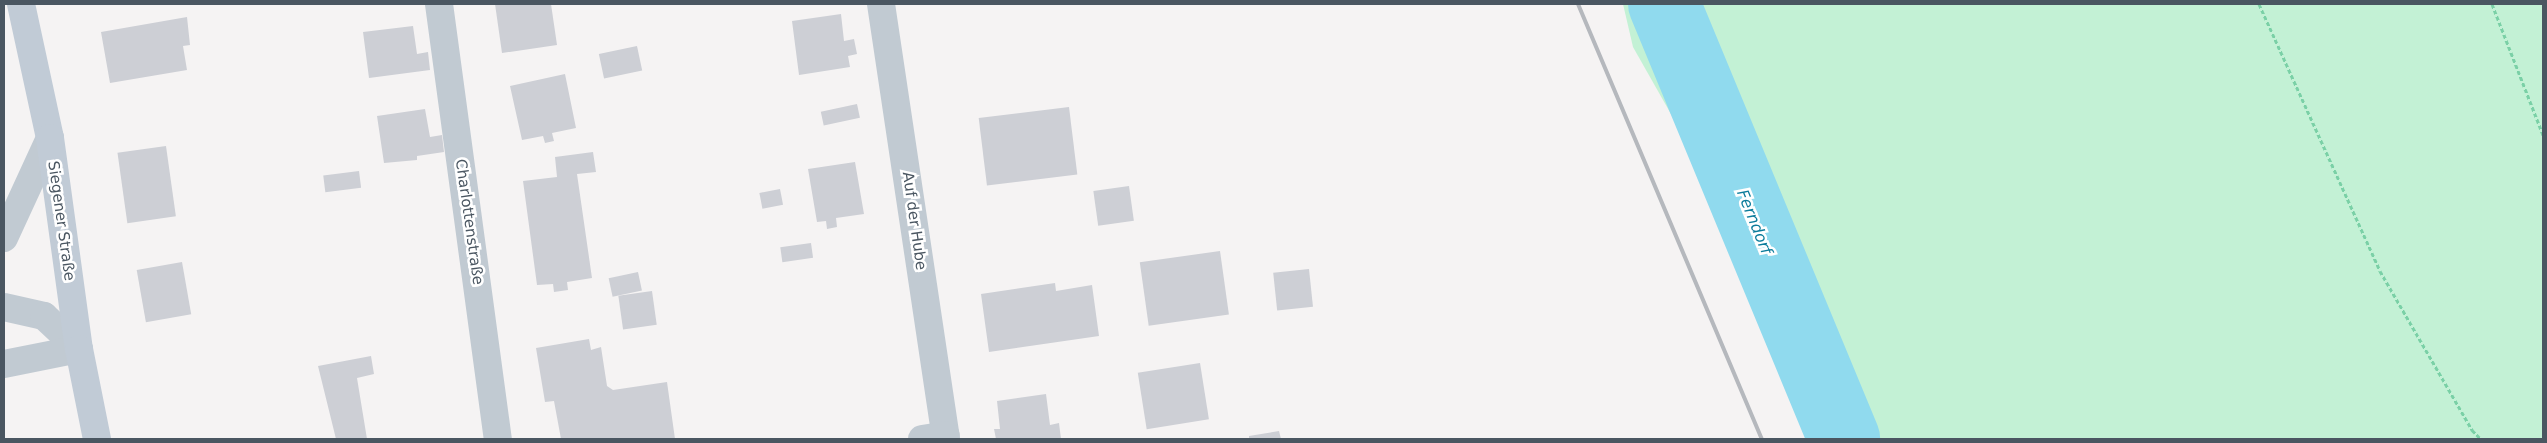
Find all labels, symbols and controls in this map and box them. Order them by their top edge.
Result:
street label: Charlottenstraße [451,158,487,286]
street label: Siegener Straße [44,160,78,282]
street label: Auf der Hube [898,171,930,271]
water label: Ferndorf [1732,187,1776,257]

